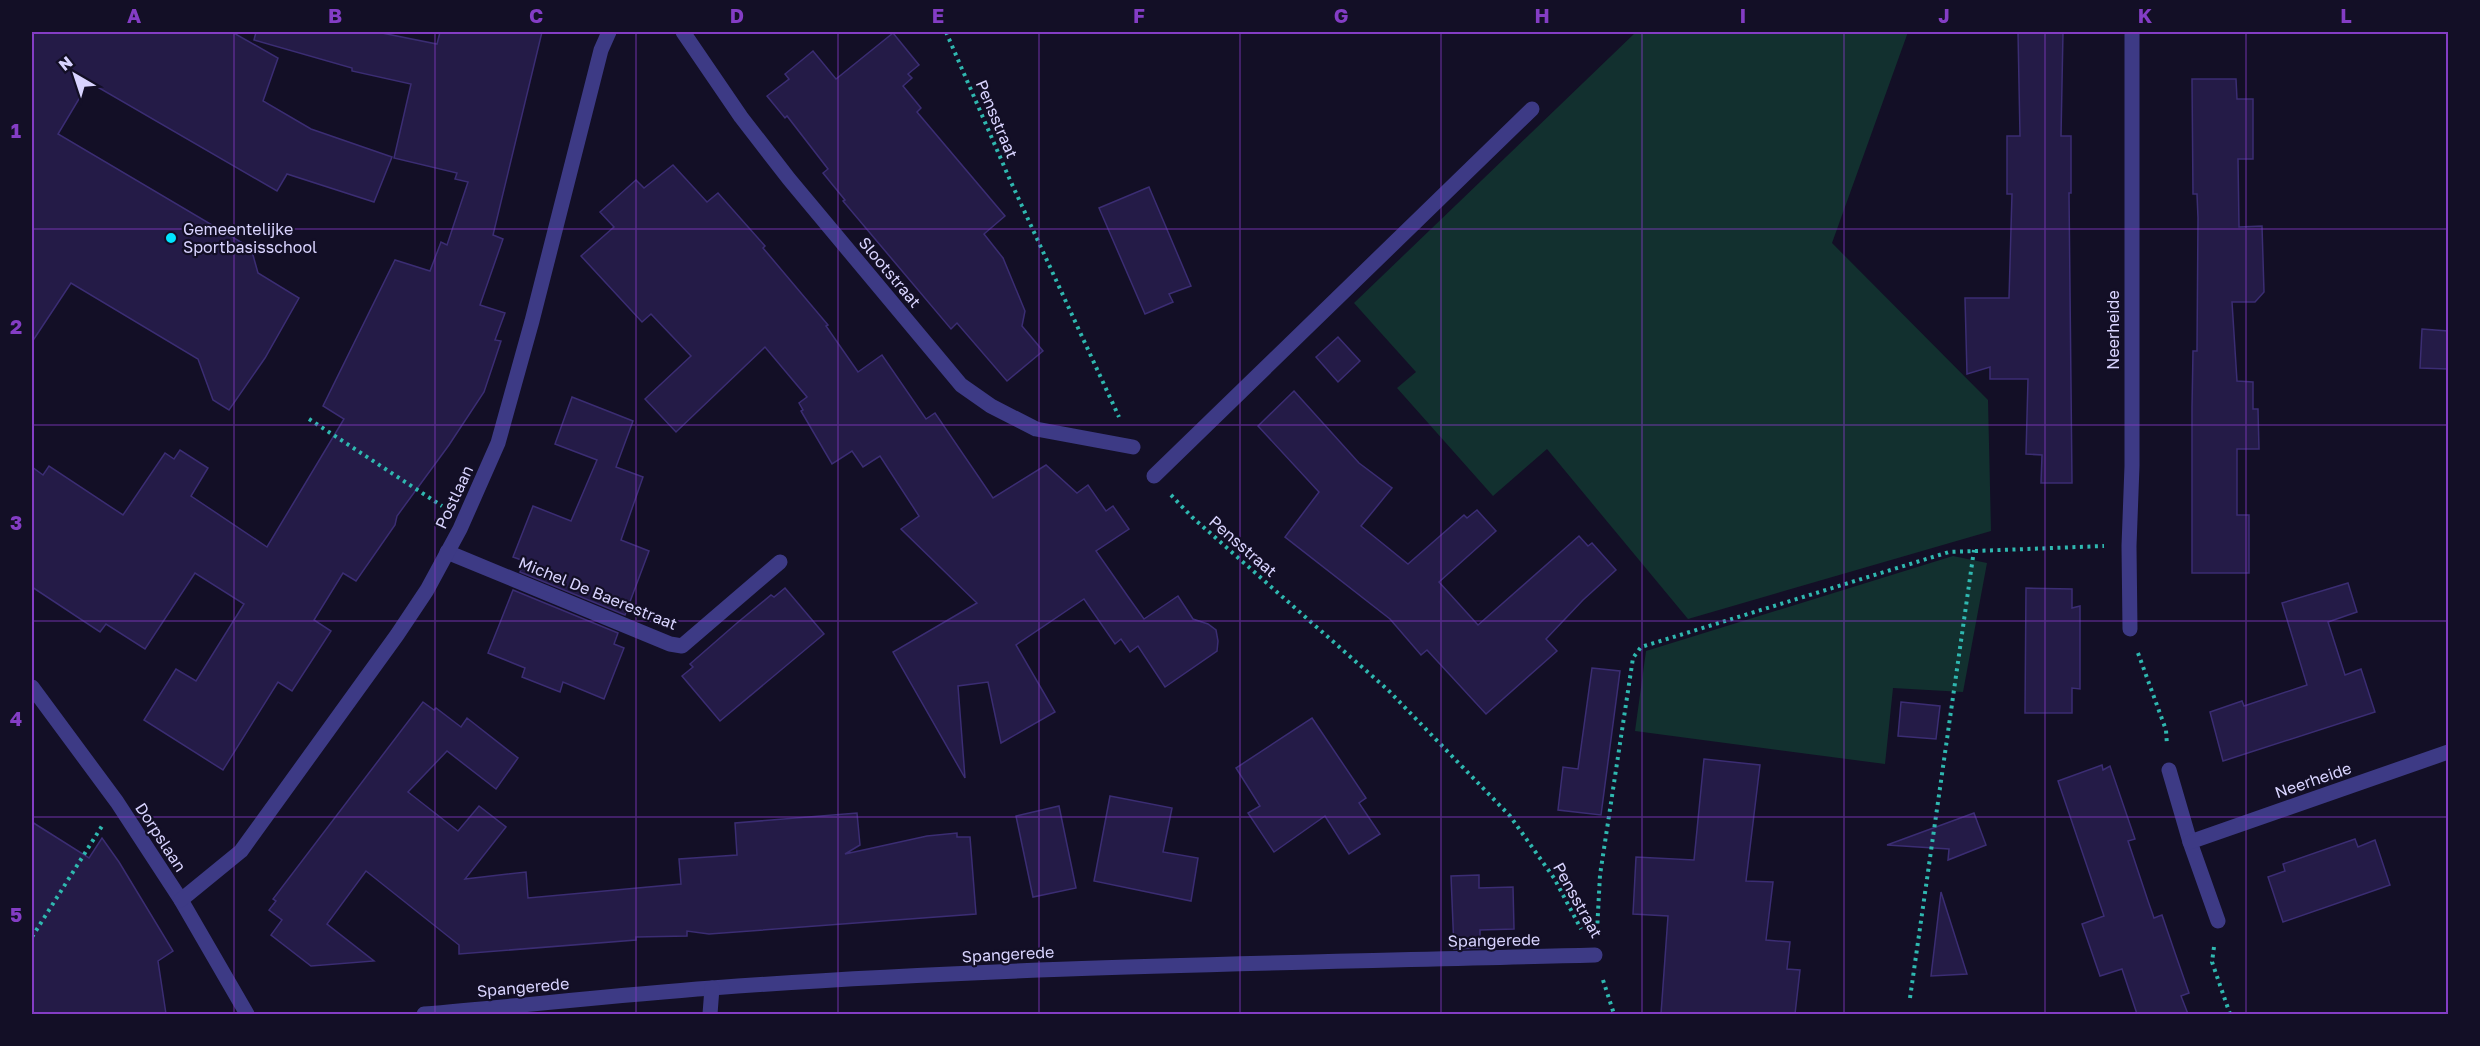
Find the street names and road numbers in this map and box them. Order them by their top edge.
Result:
street label: Pensstraat [972,77,1022,161]
street label: Slootstraat [855,233,925,311]
street label: Neerheide [2103,290,2123,370]
street label: Postlaan [431,462,477,532]
street label: Pensstraat [1205,511,1281,581]
street label: Michel De Baerestraat [516,552,680,634]
street label: Neerheide [2272,758,2354,802]
street label: Dorpslaan [131,799,191,875]
street label: Pensstraat [1549,859,1607,941]
street label: Spangerede [1448,929,1540,951]
street label: Spangerede [961,942,1055,966]
street label: Spangerede [476,973,570,1001]

